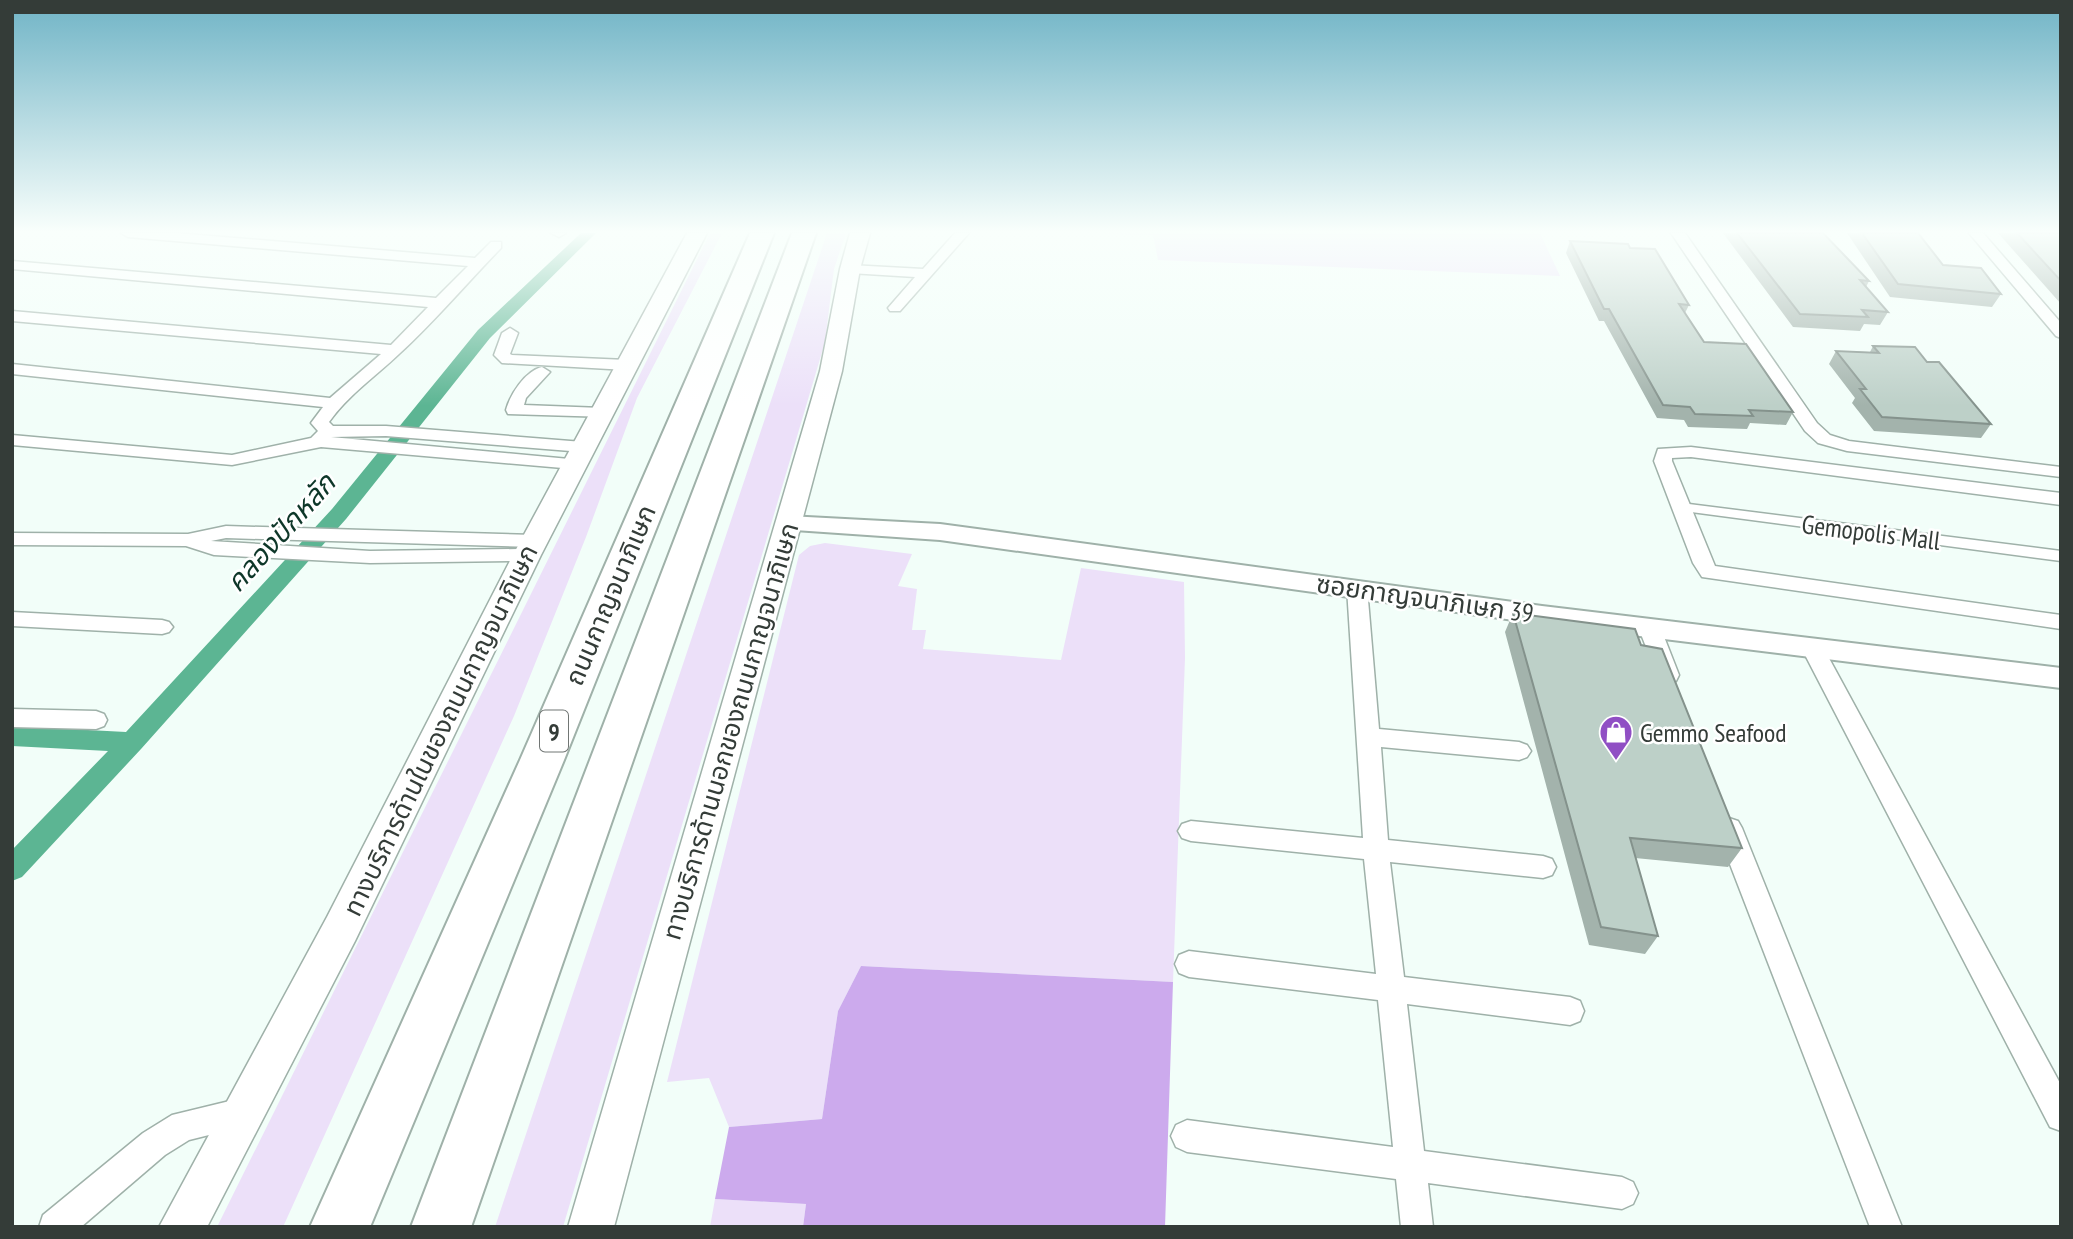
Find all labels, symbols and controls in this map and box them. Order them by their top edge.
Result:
water label: คลองปักหลัก [217,464,344,599]
street label: ถนนกาญจนาภิเษก [557,500,663,690]
street label: Gemopolis Mall [1800,507,1942,557]
street label: ทางบริการด้านนอกของถนนกาญจนาภิเษก [655,519,805,943]
street label: ทางบริการด้านในของถนนกาญจนาภิเษก [335,539,545,921]
street label: ซอยกาญจนาภิเษก 39 [1314,566,1536,630]
road number: 9 [540,710,568,752]
shop icon: Gemmo Seafood [1597,713,1635,762]
place label: Gemmo Seafood [1640,716,1787,749]

